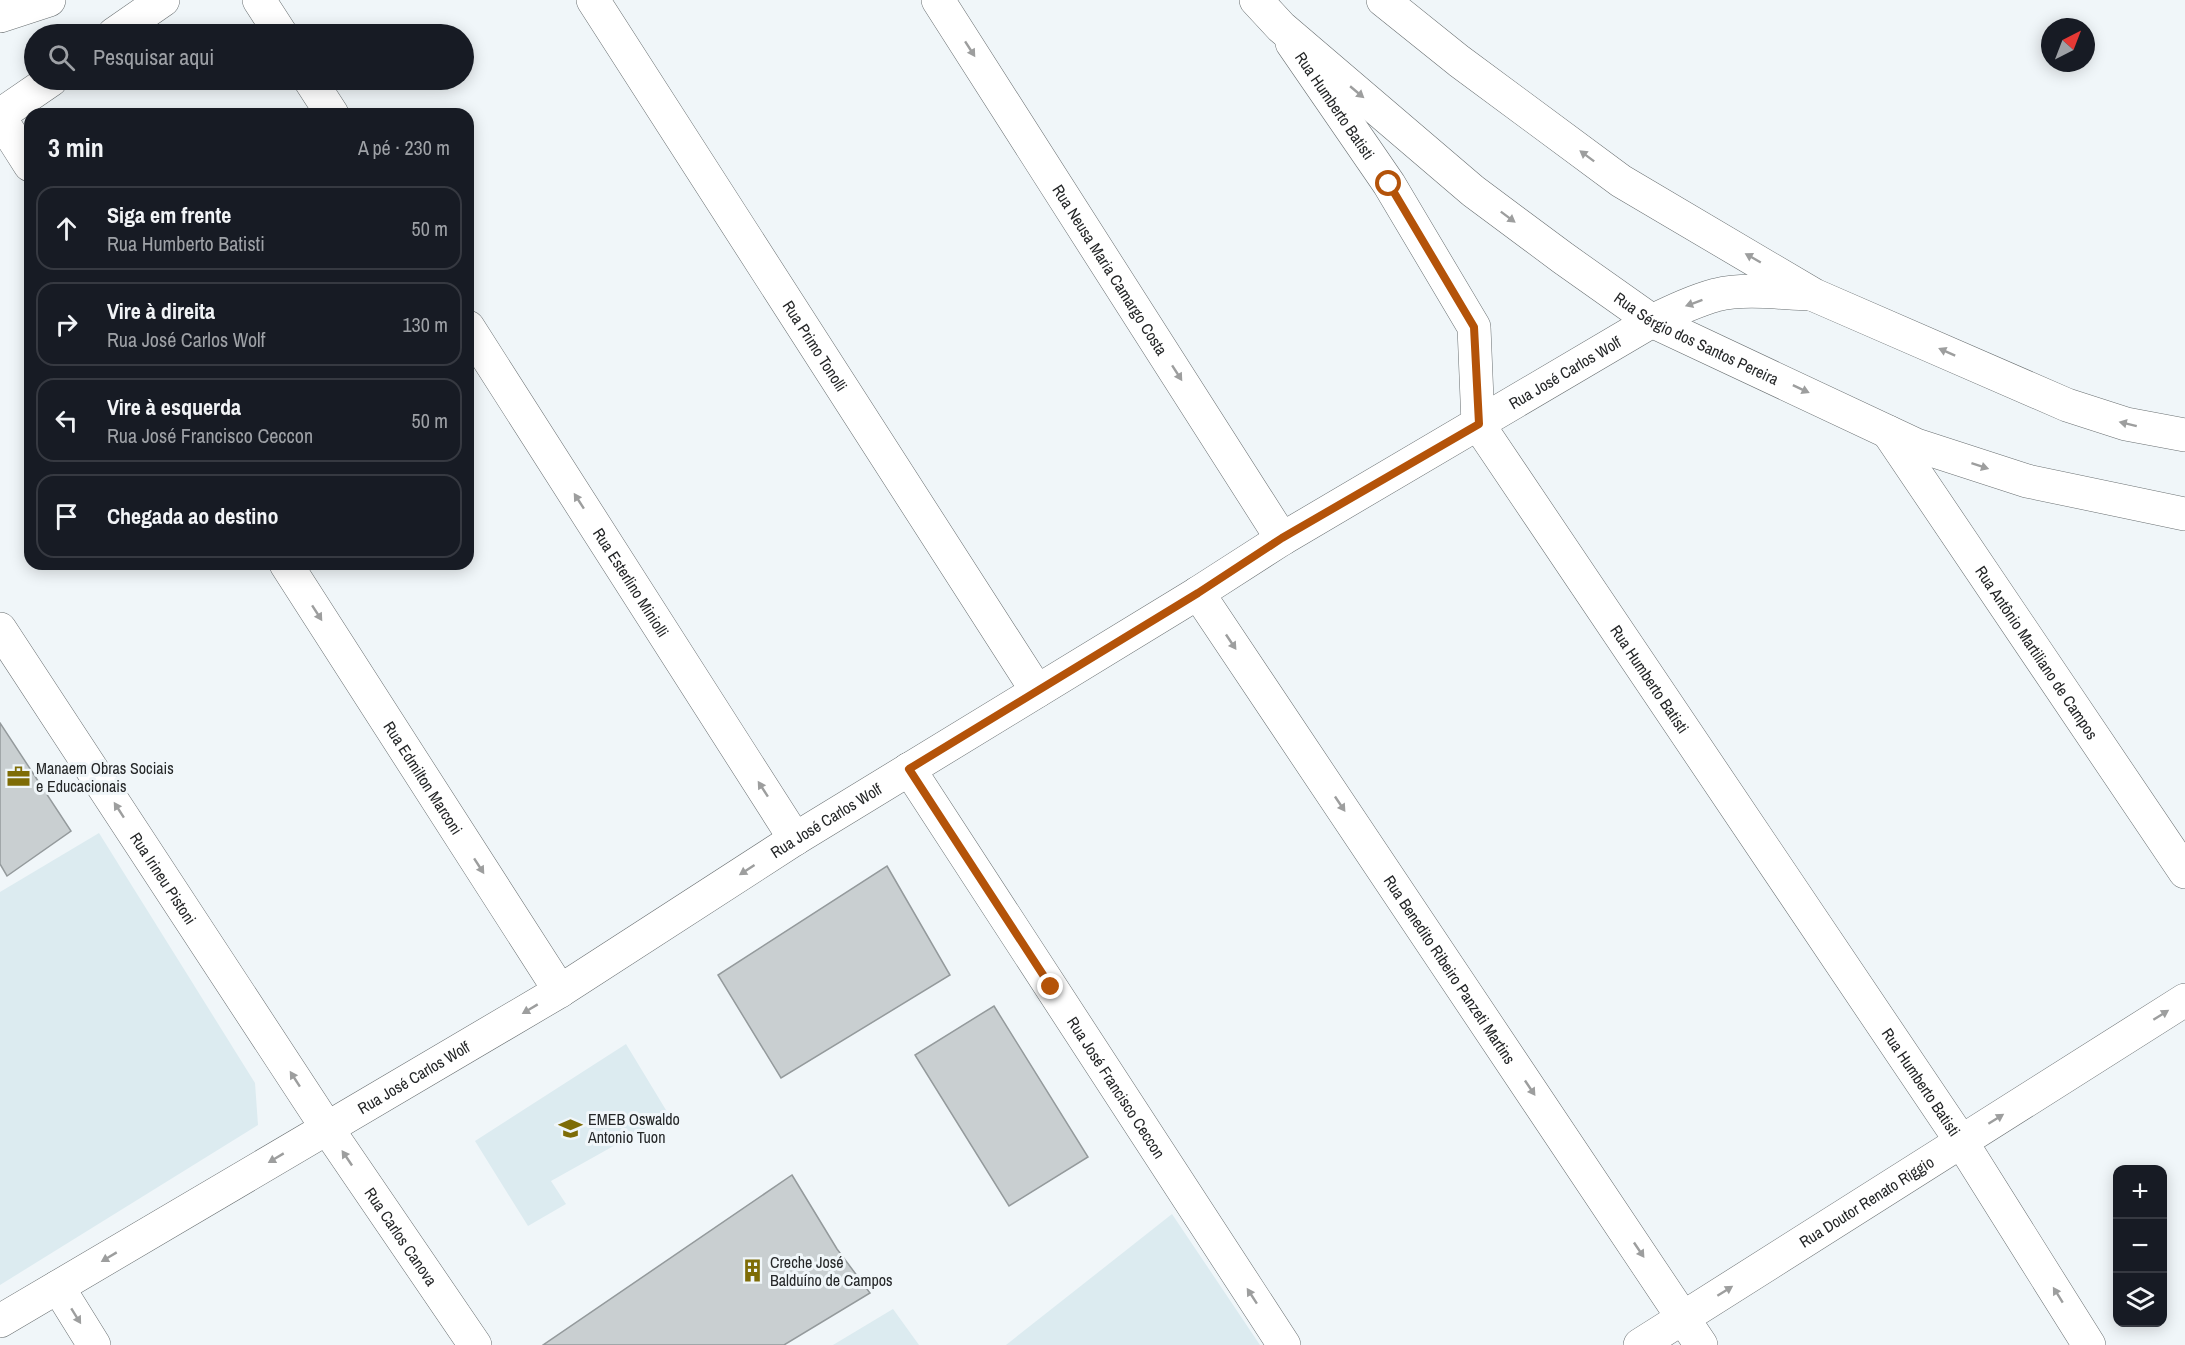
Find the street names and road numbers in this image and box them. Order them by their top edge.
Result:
street label: Rua Humberto Batisti [1290,47,1380,164]
street label: Rua Neusa Maria Camargo Costa [1047,180,1173,360]
street label: Rua Sérgio dos Santos Pereira [1610,287,1783,390]
street label: Rua Primo Tonolli [778,296,853,396]
street label: Rua José Carlos Wolf [1505,331,1625,414]
street label: Rua Esterlino Miniolli [588,524,674,641]
street label: Rua Antônio Martiliano de Campos [1970,561,2103,744]
street label: Rua Humberto Batisti [1605,620,1694,737]
street label: Rua Edmilton Marconi [379,717,468,839]
street label: Rua José Carlos Wolf [766,778,886,863]
street label: Rua Irineu Pistoni [125,828,202,929]
street label: Rua Benedito Ribeiro Panzeti Martins [1379,871,1521,1068]
street label: Rua José Francisco Ceccon [1062,1012,1171,1163]
street label: Rua Humberto Batisti [1877,1024,1966,1141]
street label: Rua José Carlos Wolf [353,1035,474,1119]
street label: Rua Doutor Renato Riggio [1795,1151,1938,1253]
street label: Rua Carlos Canova [360,1183,443,1291]

